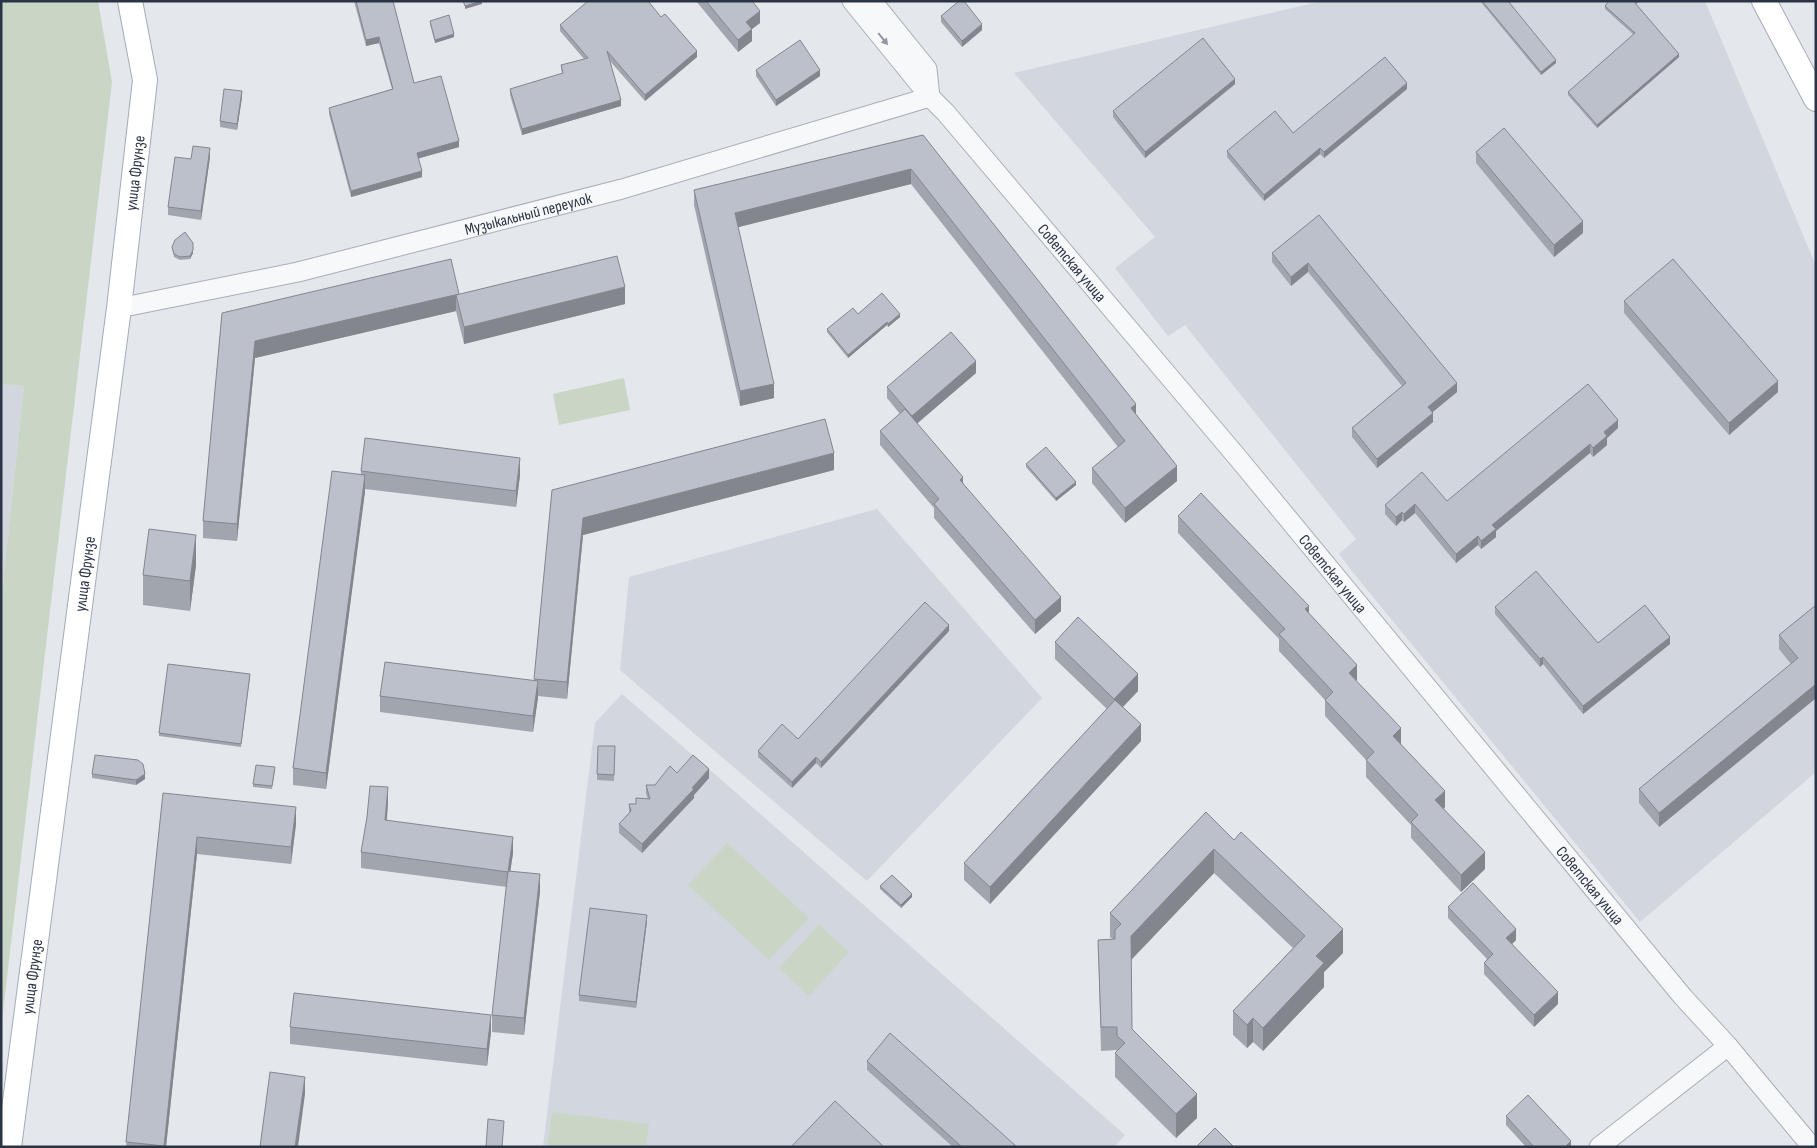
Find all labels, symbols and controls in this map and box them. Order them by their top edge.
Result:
one-way arrow [878,32,889,45]
street label: улица Фрунзе [122,135,150,212]
street label: Музыкальный переулок [463,189,595,240]
street label: Советская улица [1033,220,1110,306]
street label: Советская улица [1294,531,1370,618]
street label: улица Фрунзе [71,535,100,613]
street label: Советская улица [1551,843,1627,929]
street label: улица Фрунзе [19,938,47,1015]

